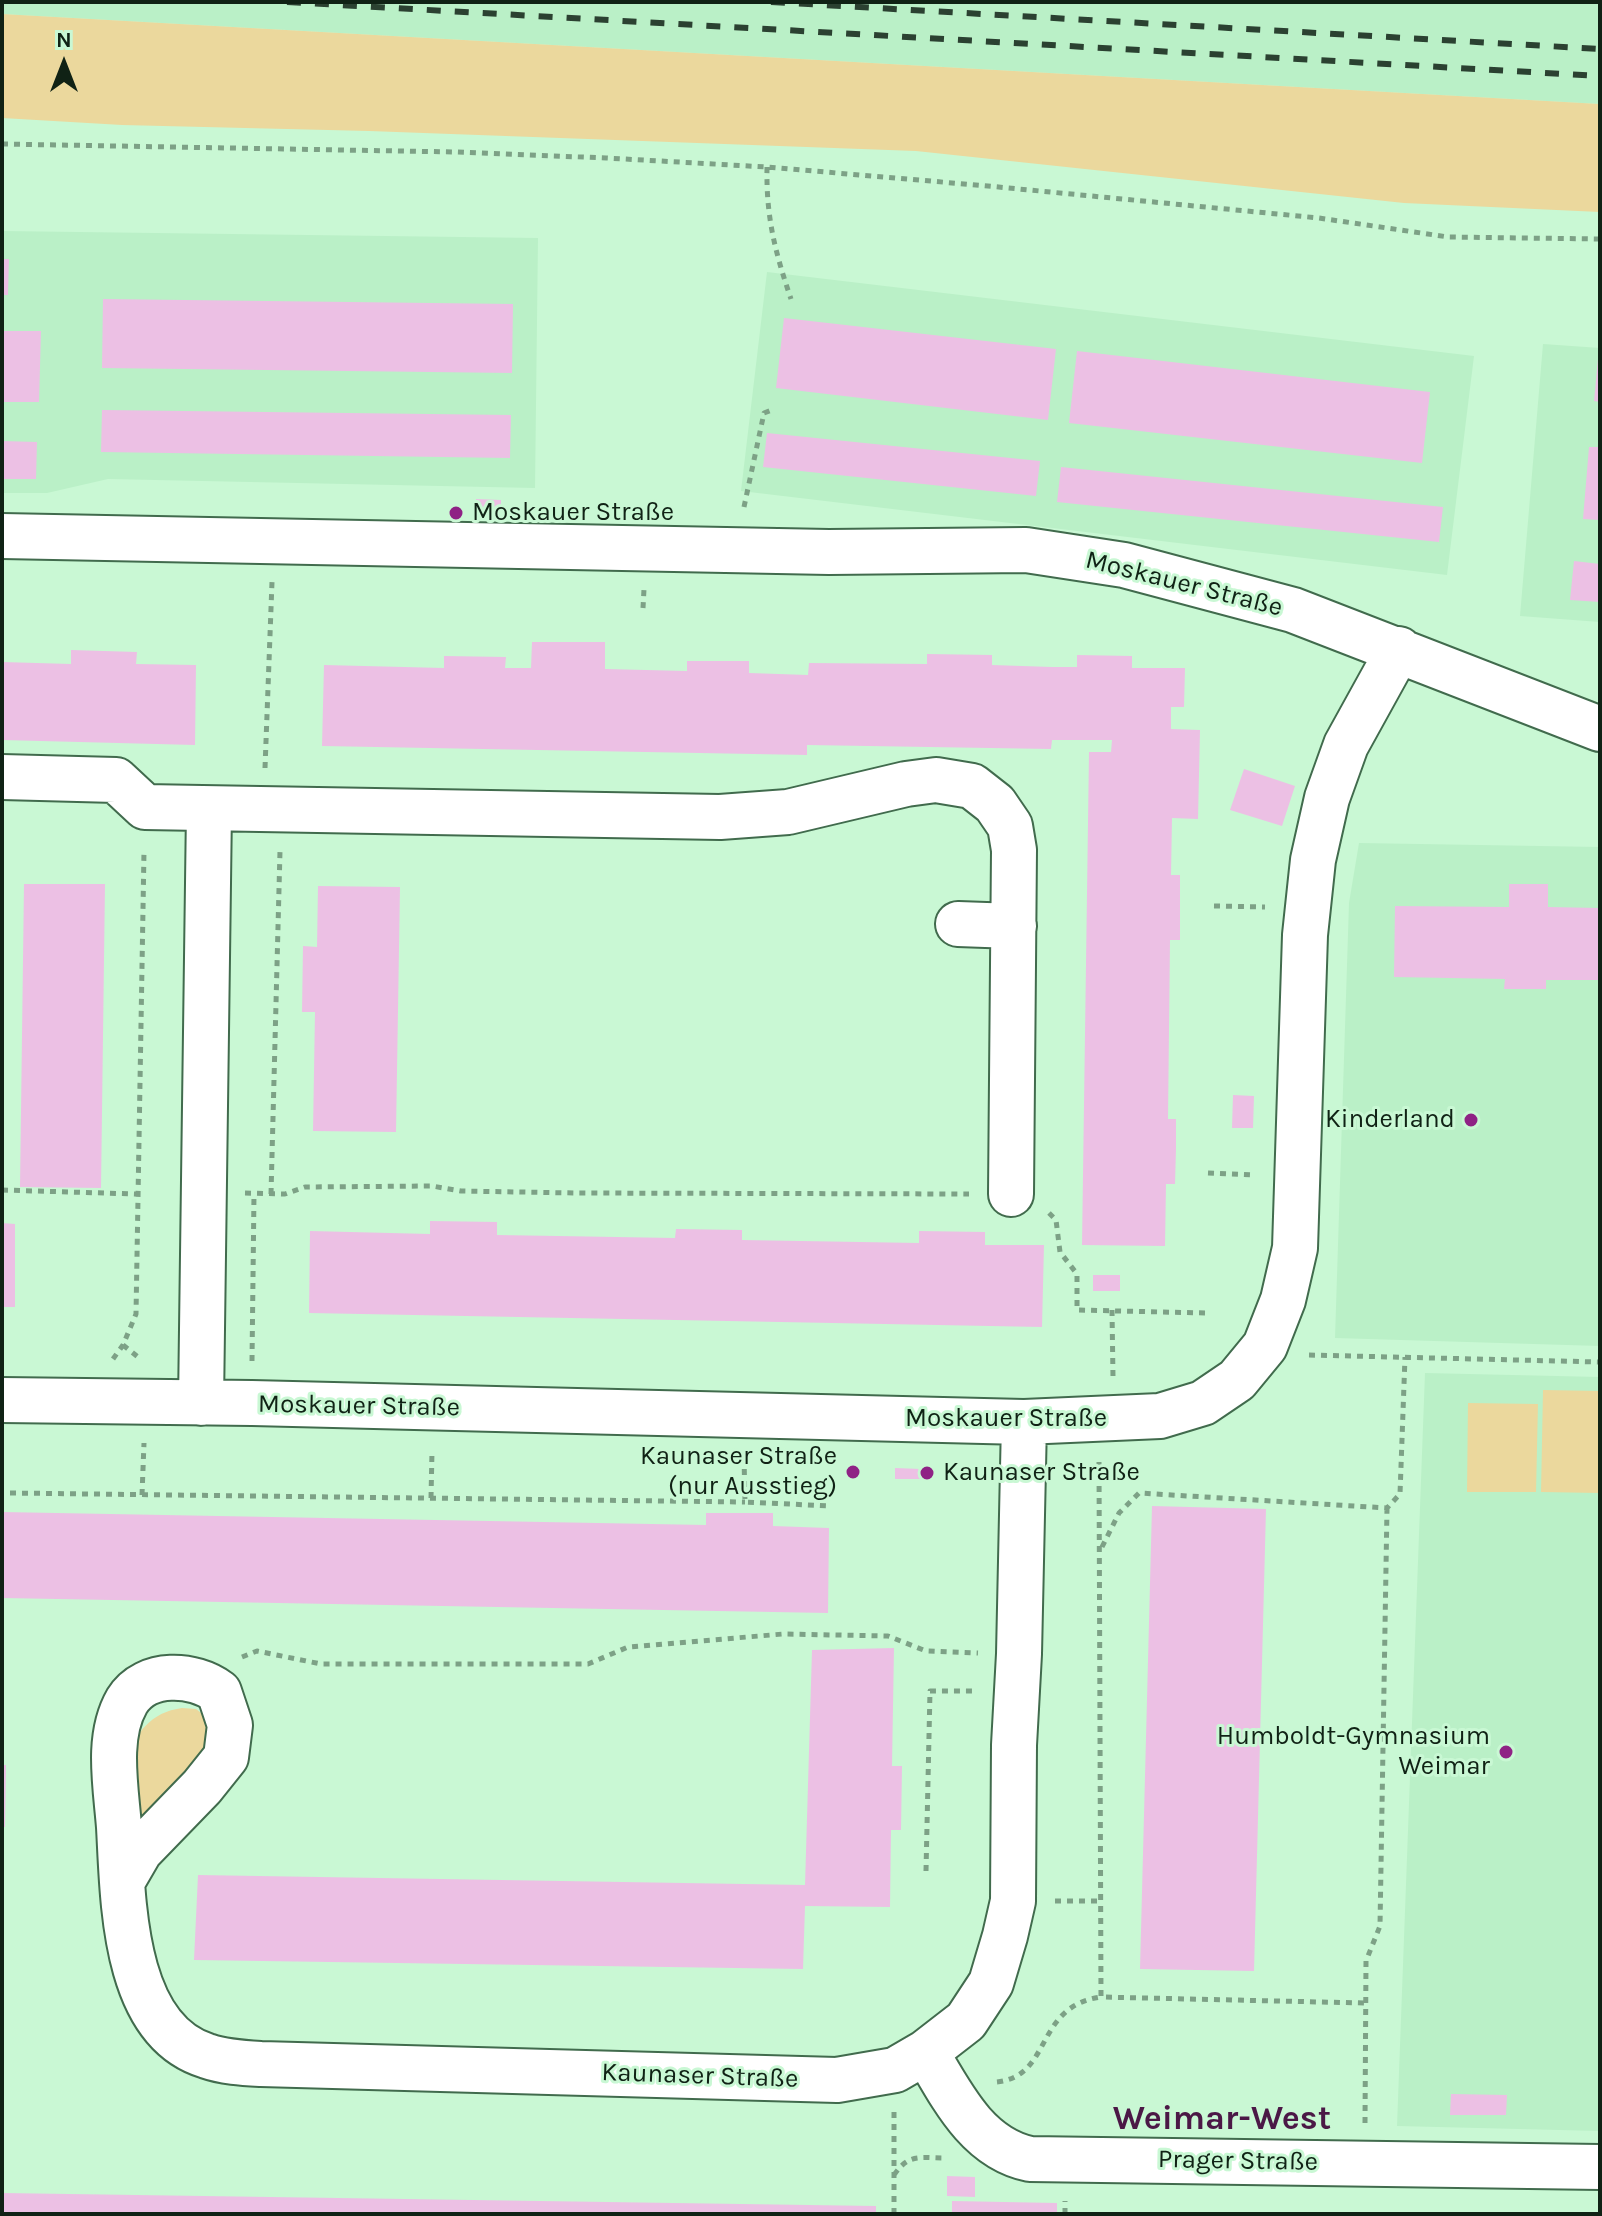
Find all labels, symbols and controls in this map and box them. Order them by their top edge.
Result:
north arrow [24,24,104,104]
text: N [56,27,72,53]
place label: Moskauer Straße [472,497,674,529]
marker: Moskauer Straße [447,504,465,522]
street label: Moskauer Straße [1082,544,1286,624]
place label: Kinderland [1325,1104,1455,1136]
marker: Kinderland [1462,1111,1480,1129]
street label: Moskauer Straße [258,1389,460,1423]
street label: Moskauer Straße [905,1403,1107,1435]
place label: Kaunaser Straße (nur Ausstieg) [640,1441,837,1502]
place label: Kaunaser Straße [943,1457,1140,1489]
marker: Kaunaser Straße (nur Ausstieg) [844,1463,862,1481]
marker: Kaunaser Straße [918,1464,936,1482]
place label: Humboldt-Gymnasium Weimar [1217,1721,1490,1782]
marker: Humboldt-Gymnasium Weimar [1497,1743,1515,1761]
street label: Kaunaser Straße [601,2057,799,2095]
district label: Weimar-West [1113,2099,1331,2139]
street label: Prager Straße [1158,2144,1318,2178]

